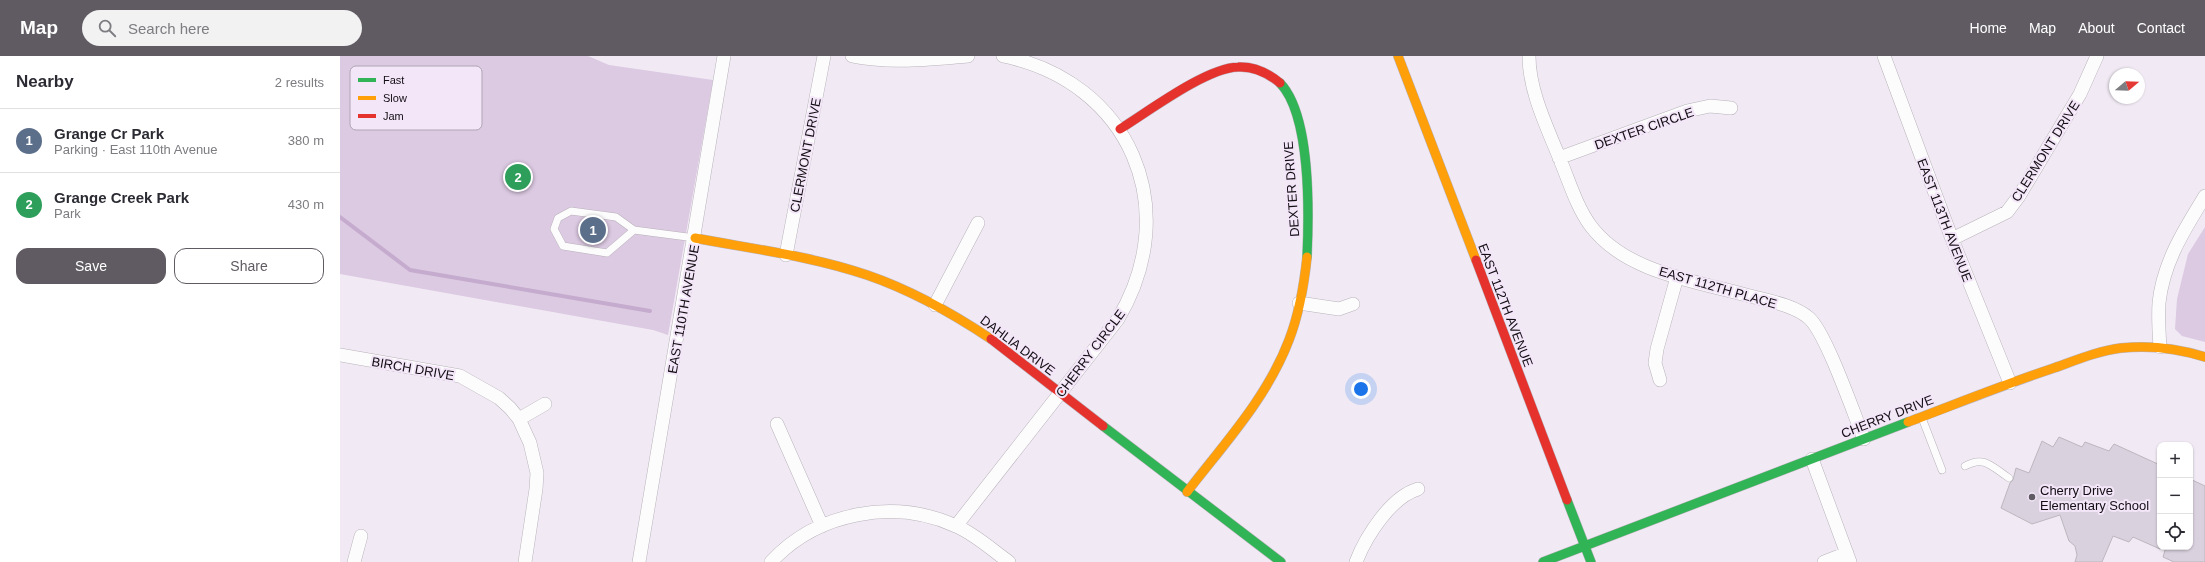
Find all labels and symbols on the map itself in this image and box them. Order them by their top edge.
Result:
legend [350,66,482,130]
north arrow [2109,68,2145,104]
text: Fast [383,74,404,86]
text: Slow [383,92,407,104]
street label: CLERMONT DRIVE [787,96,824,213]
street label: CLERMONT DRIVE [2008,98,2083,204]
street label: DEXTER CIRCLE [1593,104,1696,152]
text: Jam [383,110,404,122]
street label: DEXTER DRIVE [1281,140,1302,237]
street label: EAST 113TH AVENUE [1914,156,1975,284]
pin: 2 [505,162,531,192]
pin: 1 [580,215,606,245]
street label: EAST 112TH AVENUE [1475,241,1536,369]
street label: EAST 110TH AVENUE [665,243,702,375]
street label: EAST 112TH PLACE [1657,264,1779,312]
street label: CHERRY CIRCLE [1053,306,1128,400]
street label: DAHLIA DRIVE [977,312,1058,379]
street label: BIRCH DRIVE [370,354,456,383]
your location [1351,379,1371,399]
street label: CHERRY DRIVE [1839,392,1936,441]
place label: Cherry Drive Elementary School [2040,483,2149,513]
marker: Cherry Drive Elementary School [2027,492,2037,502]

